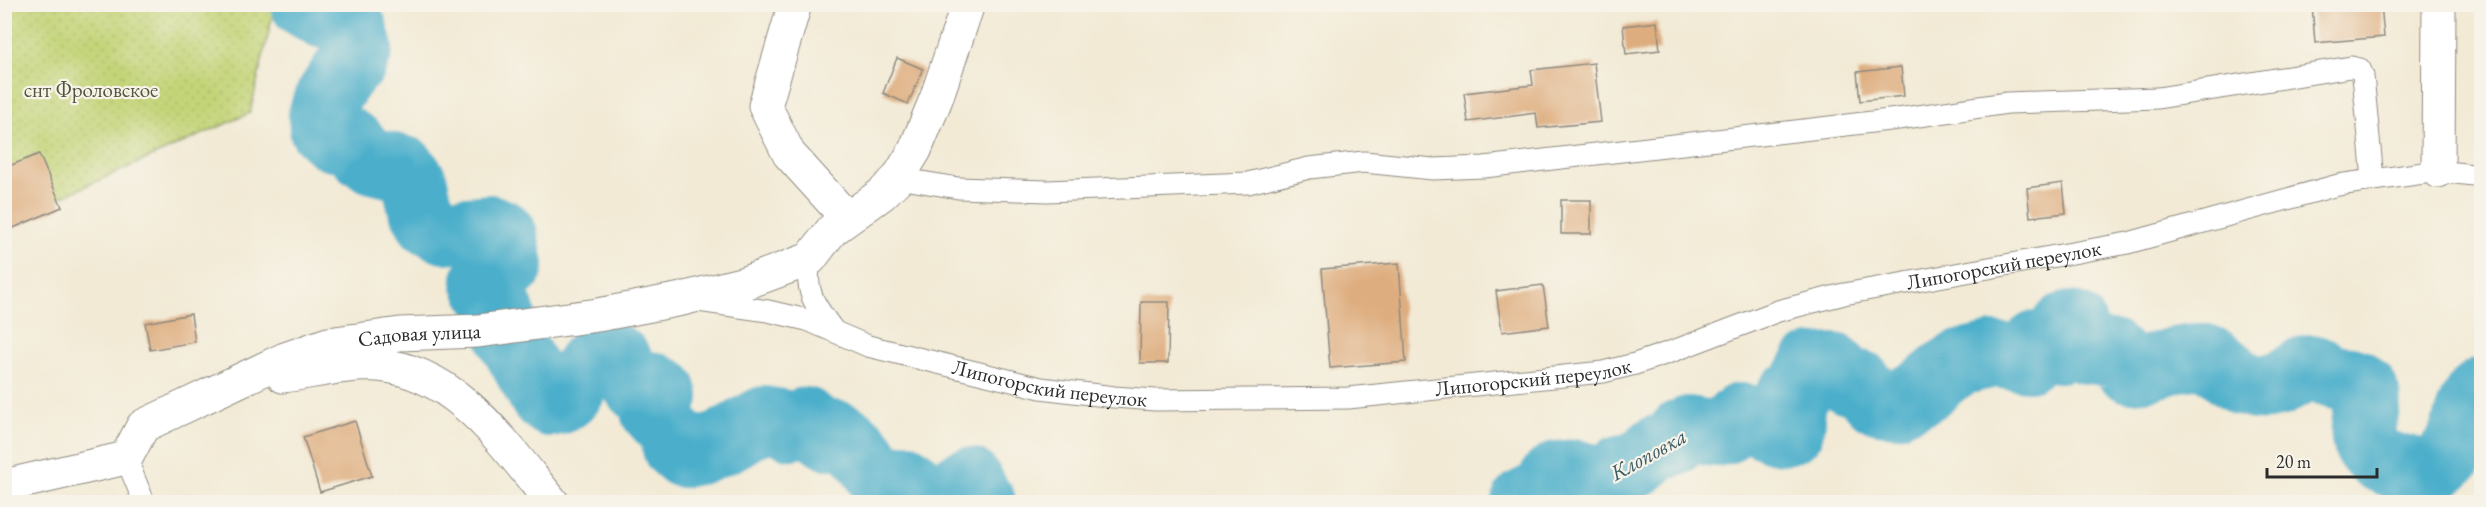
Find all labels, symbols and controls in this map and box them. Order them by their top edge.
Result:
park label: снт Фроловское [24,76,158,103]
street label: Липогорский переулок [1904,234,2103,296]
street label: Садовая улица [356,317,482,353]
street label: Липогорский переулок [1434,351,1634,402]
street label: Липогорский переулок [950,353,1148,412]
water label: Клоповка [1604,422,1692,488]
scale bar [2267,441,2376,479]
text: 20 m [2276,450,2311,473]

